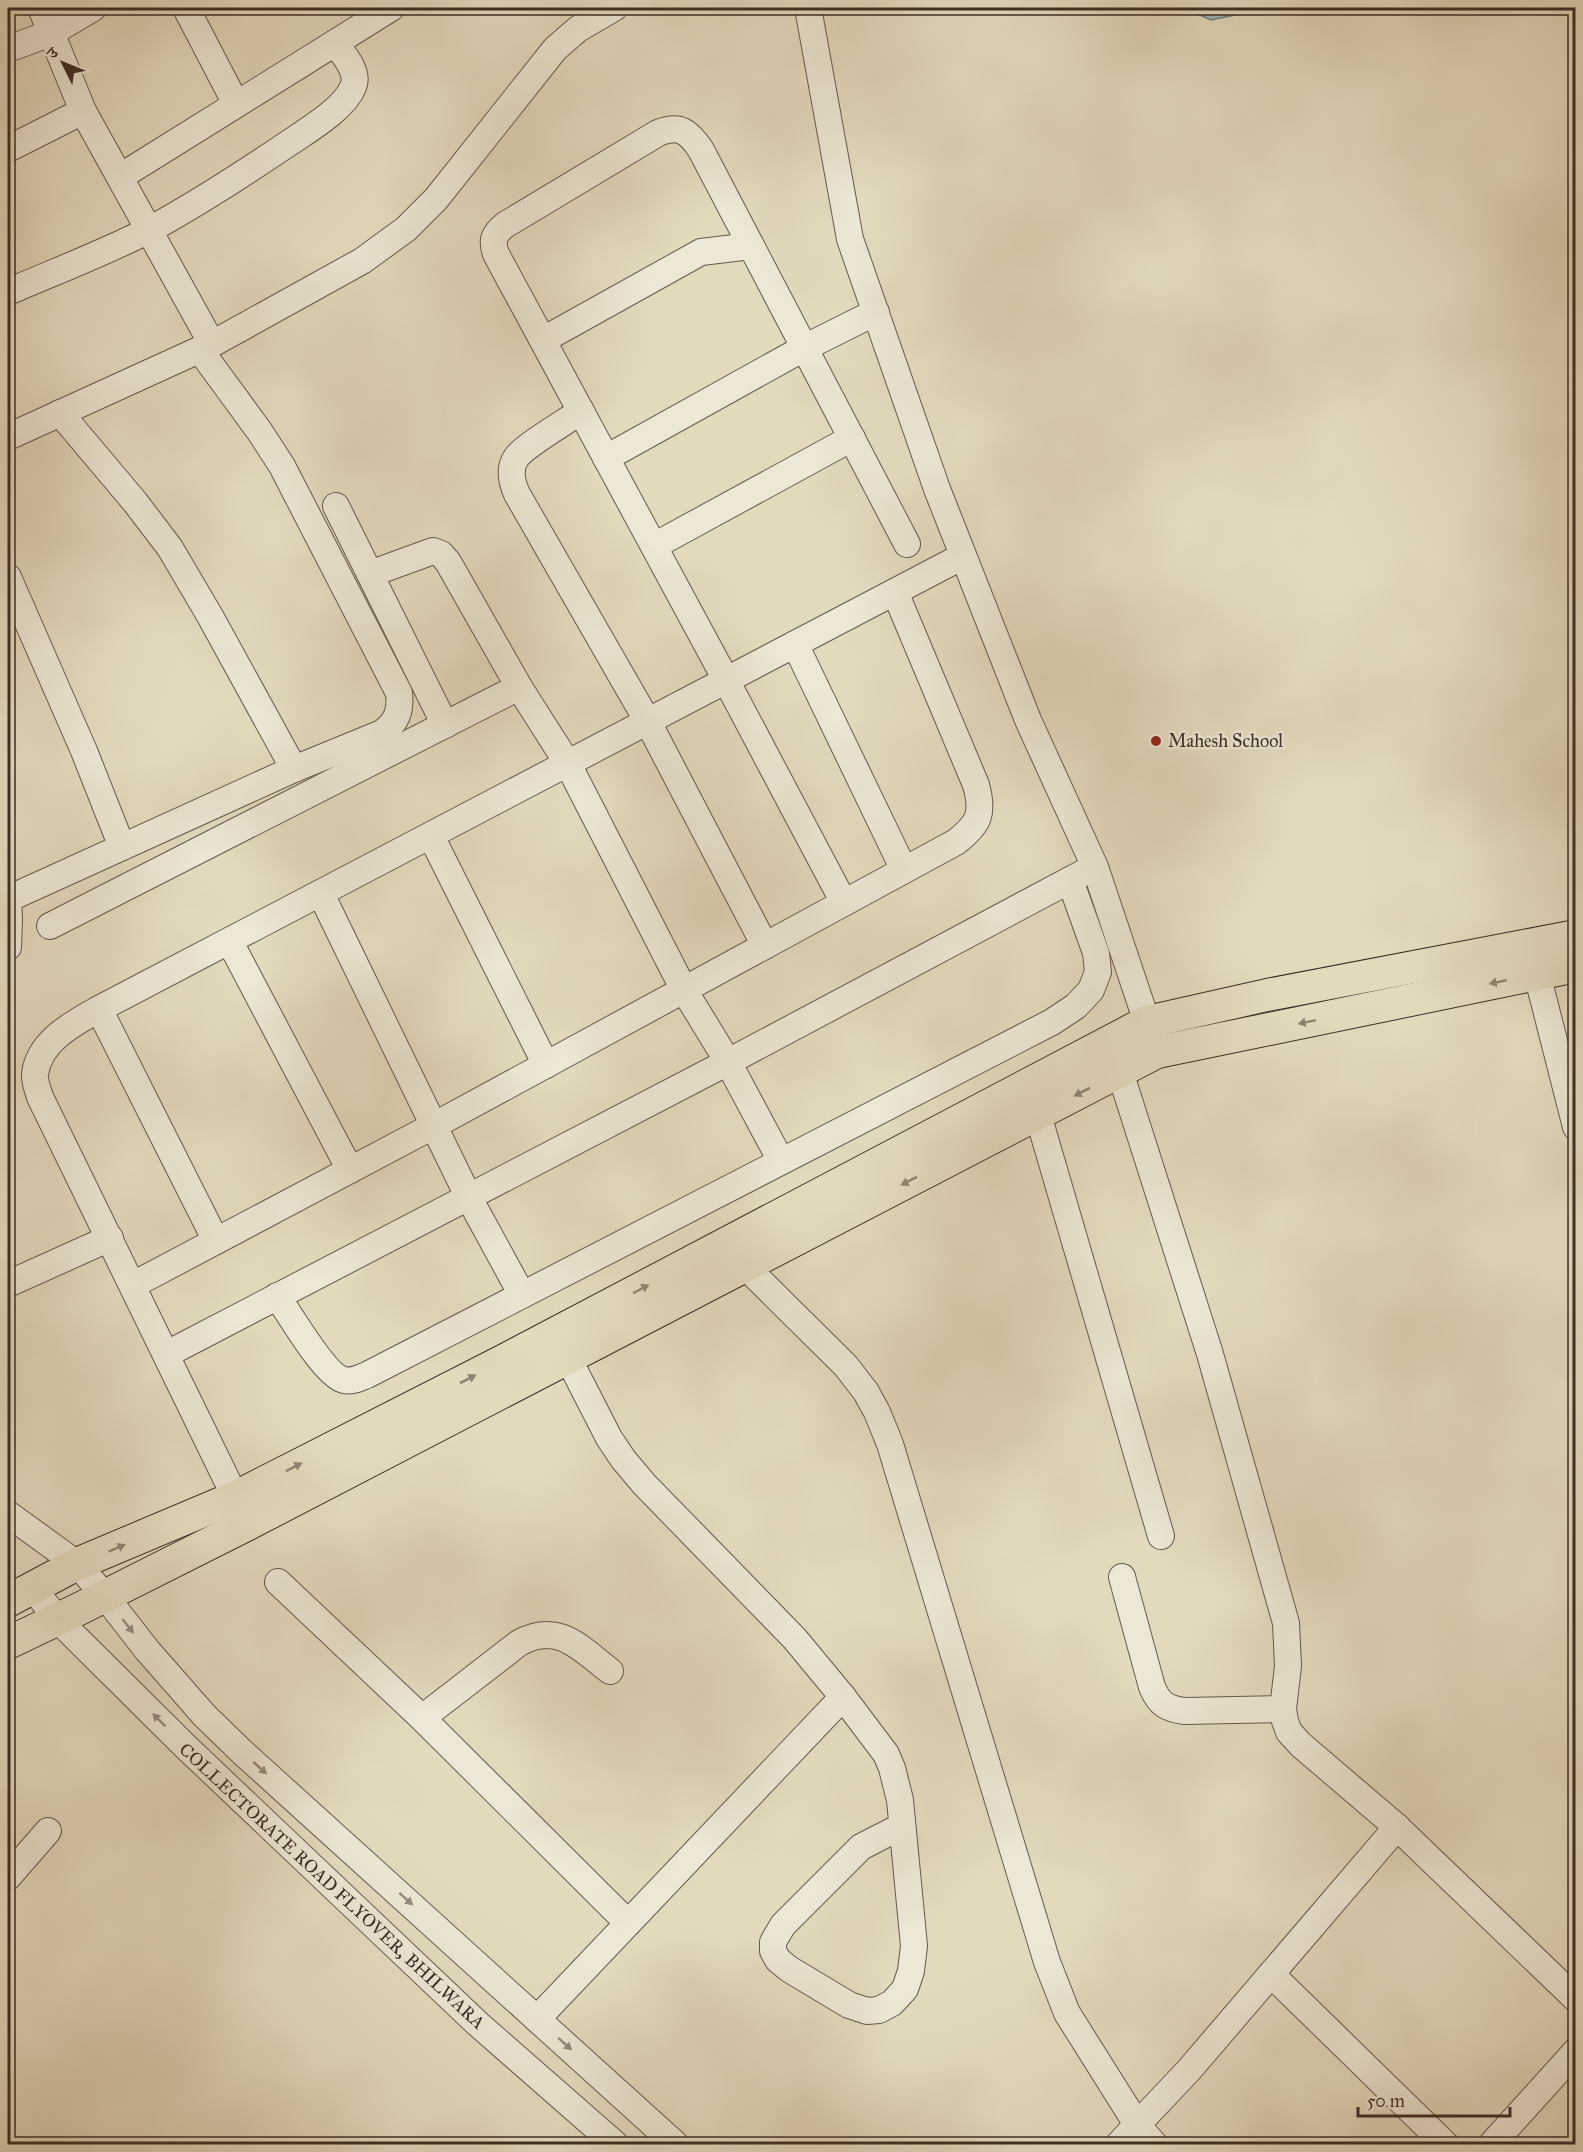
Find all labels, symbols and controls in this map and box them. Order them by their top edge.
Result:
north arrow [33,33,93,93]
text: उ [42,42,63,63]
place label: Mahesh School [1168,730,1283,752]
marker: Mahesh School [1149,734,1163,748]
one-way arrow [1488,978,1507,987]
one-way arrow [1297,1018,1316,1027]
one-way arrow [1074,1087,1091,1096]
one-way arrow [901,1176,918,1186]
one-way arrow [632,1284,649,1293]
one-way arrow [459,1374,476,1383]
one-way arrow [286,1462,303,1472]
one-way arrow [108,1543,126,1553]
one-way arrow [122,1617,134,1633]
one-way arrow [152,1714,166,1728]
street label: COLLECTORATE ROAD FLYOVER, BHILWARA [175,1738,489,2034]
one-way arrow [253,1761,268,1775]
one-way arrow [398,1891,412,1905]
one-way arrow [557,2037,572,2050]
scale bar [1358,2080,1510,2118]
text: 50 m [1367,2090,1405,2112]

